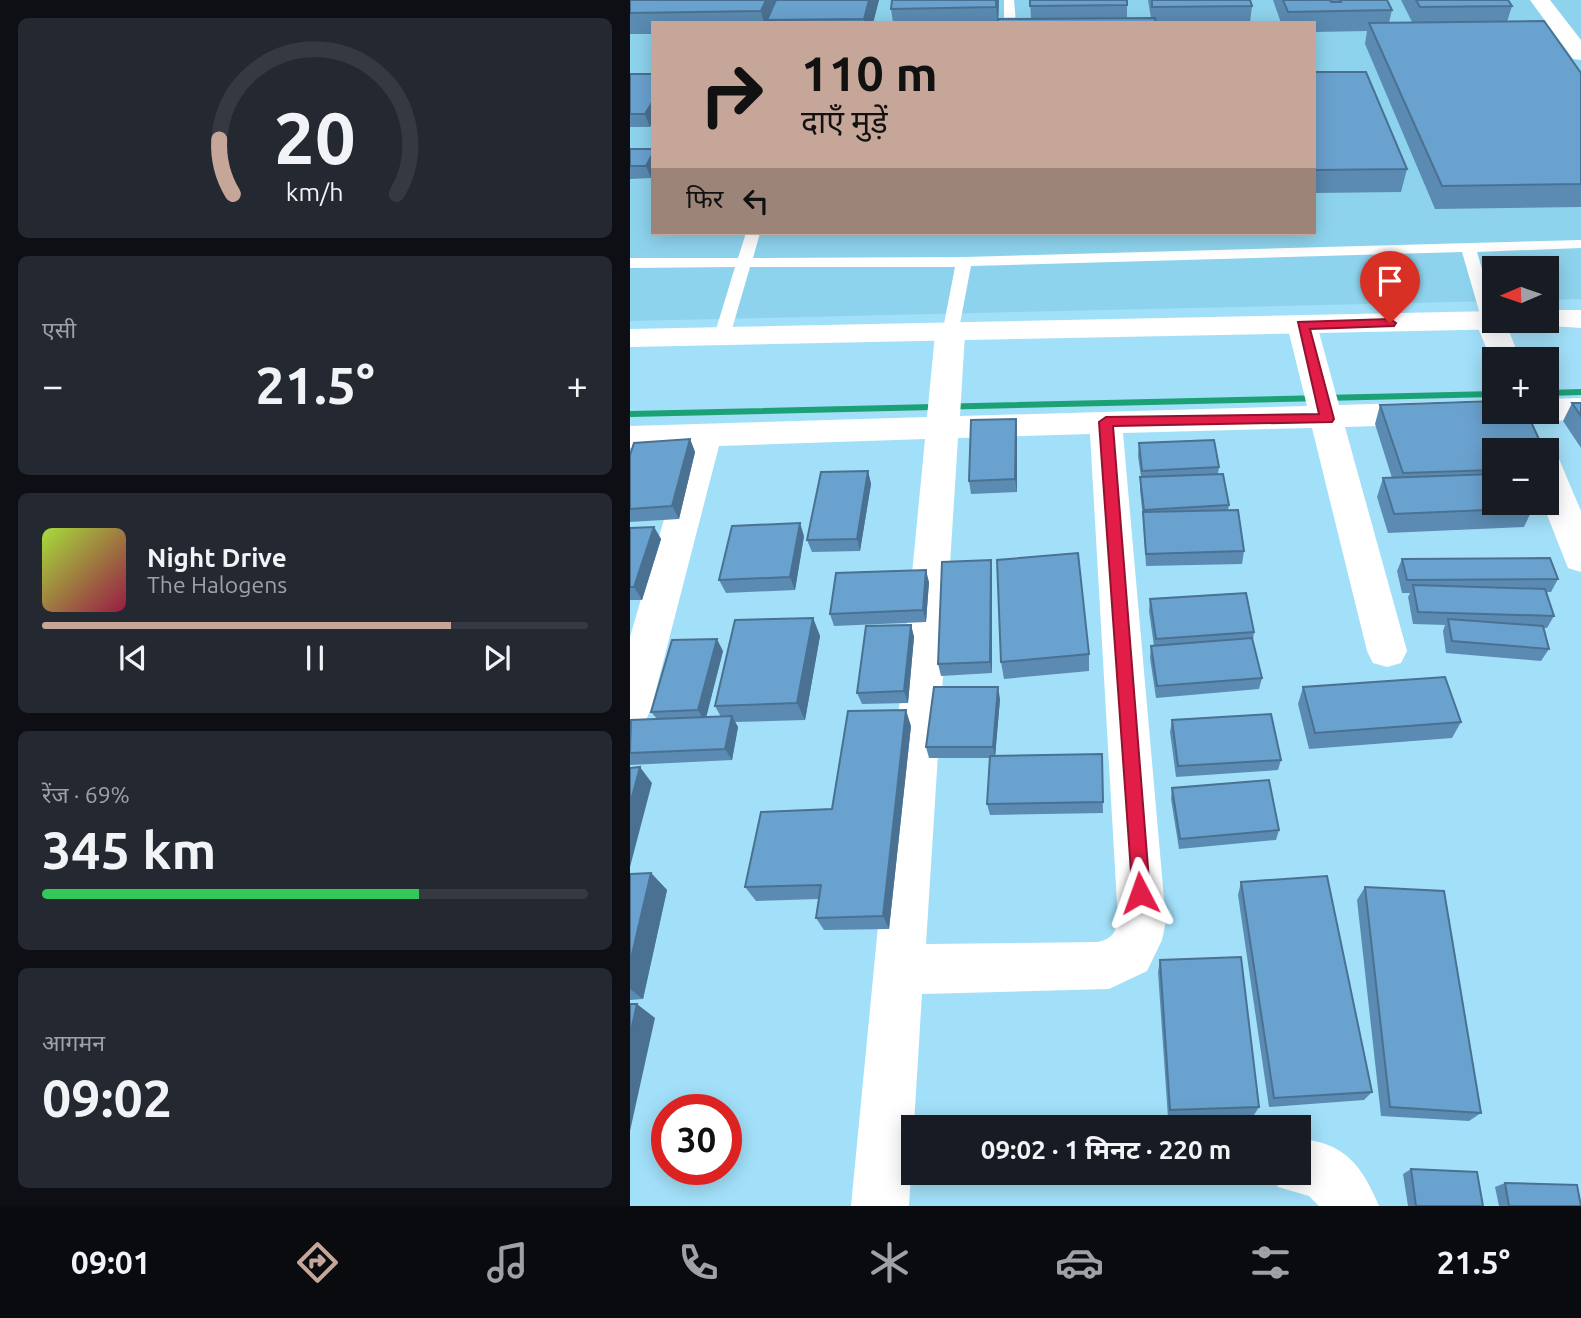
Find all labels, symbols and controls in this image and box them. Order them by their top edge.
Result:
text: 110 m [801,45,938,100]
icon: right [686,49,777,140]
text: 20 [274,96,356,178]
text: दाएँ मुड़ें [801,103,888,139]
text: km/h [286,178,344,206]
icon: left [737,182,775,220]
text: फिर [686,184,723,213]
pin [1360,251,1420,323]
north arrow [1482,256,1559,332]
map controls [1482,256,1559,515]
icon: arrive [1371,262,1409,300]
text: एसी [42,317,76,342]
button: + [1482,347,1559,424]
text: 21.5° [255,356,375,414]
text: − [42,364,63,406]
text: + [567,364,588,406]
button: − [1482,438,1559,515]
text: Night Drive [147,543,287,572]
text: The Halogens [147,572,287,597]
icon: previous [114,639,152,677]
icon: pause [296,639,334,677]
icon: next [478,639,516,677]
text: रेंज · 69% [42,782,130,807]
text: 345 km [42,821,216,879]
position arrow [1103,856,1177,930]
text: आगमन [42,1030,105,1055]
text: 09:02 [42,1069,172,1127]
speed limit sign: 30 [651,1094,742,1185]
text: 09:02 · 1 मिनट · 220 m [981,1135,1231,1164]
icon: directions [293,1238,342,1287]
icon: music [483,1238,532,1287]
icon: phone [674,1238,723,1287]
icon: climate [865,1238,914,1287]
icon: car [1055,1238,1104,1287]
icon: filters [1246,1238,1295,1287]
text: 09:01 [71,1244,151,1280]
text: 21.5° [1437,1244,1510,1280]

